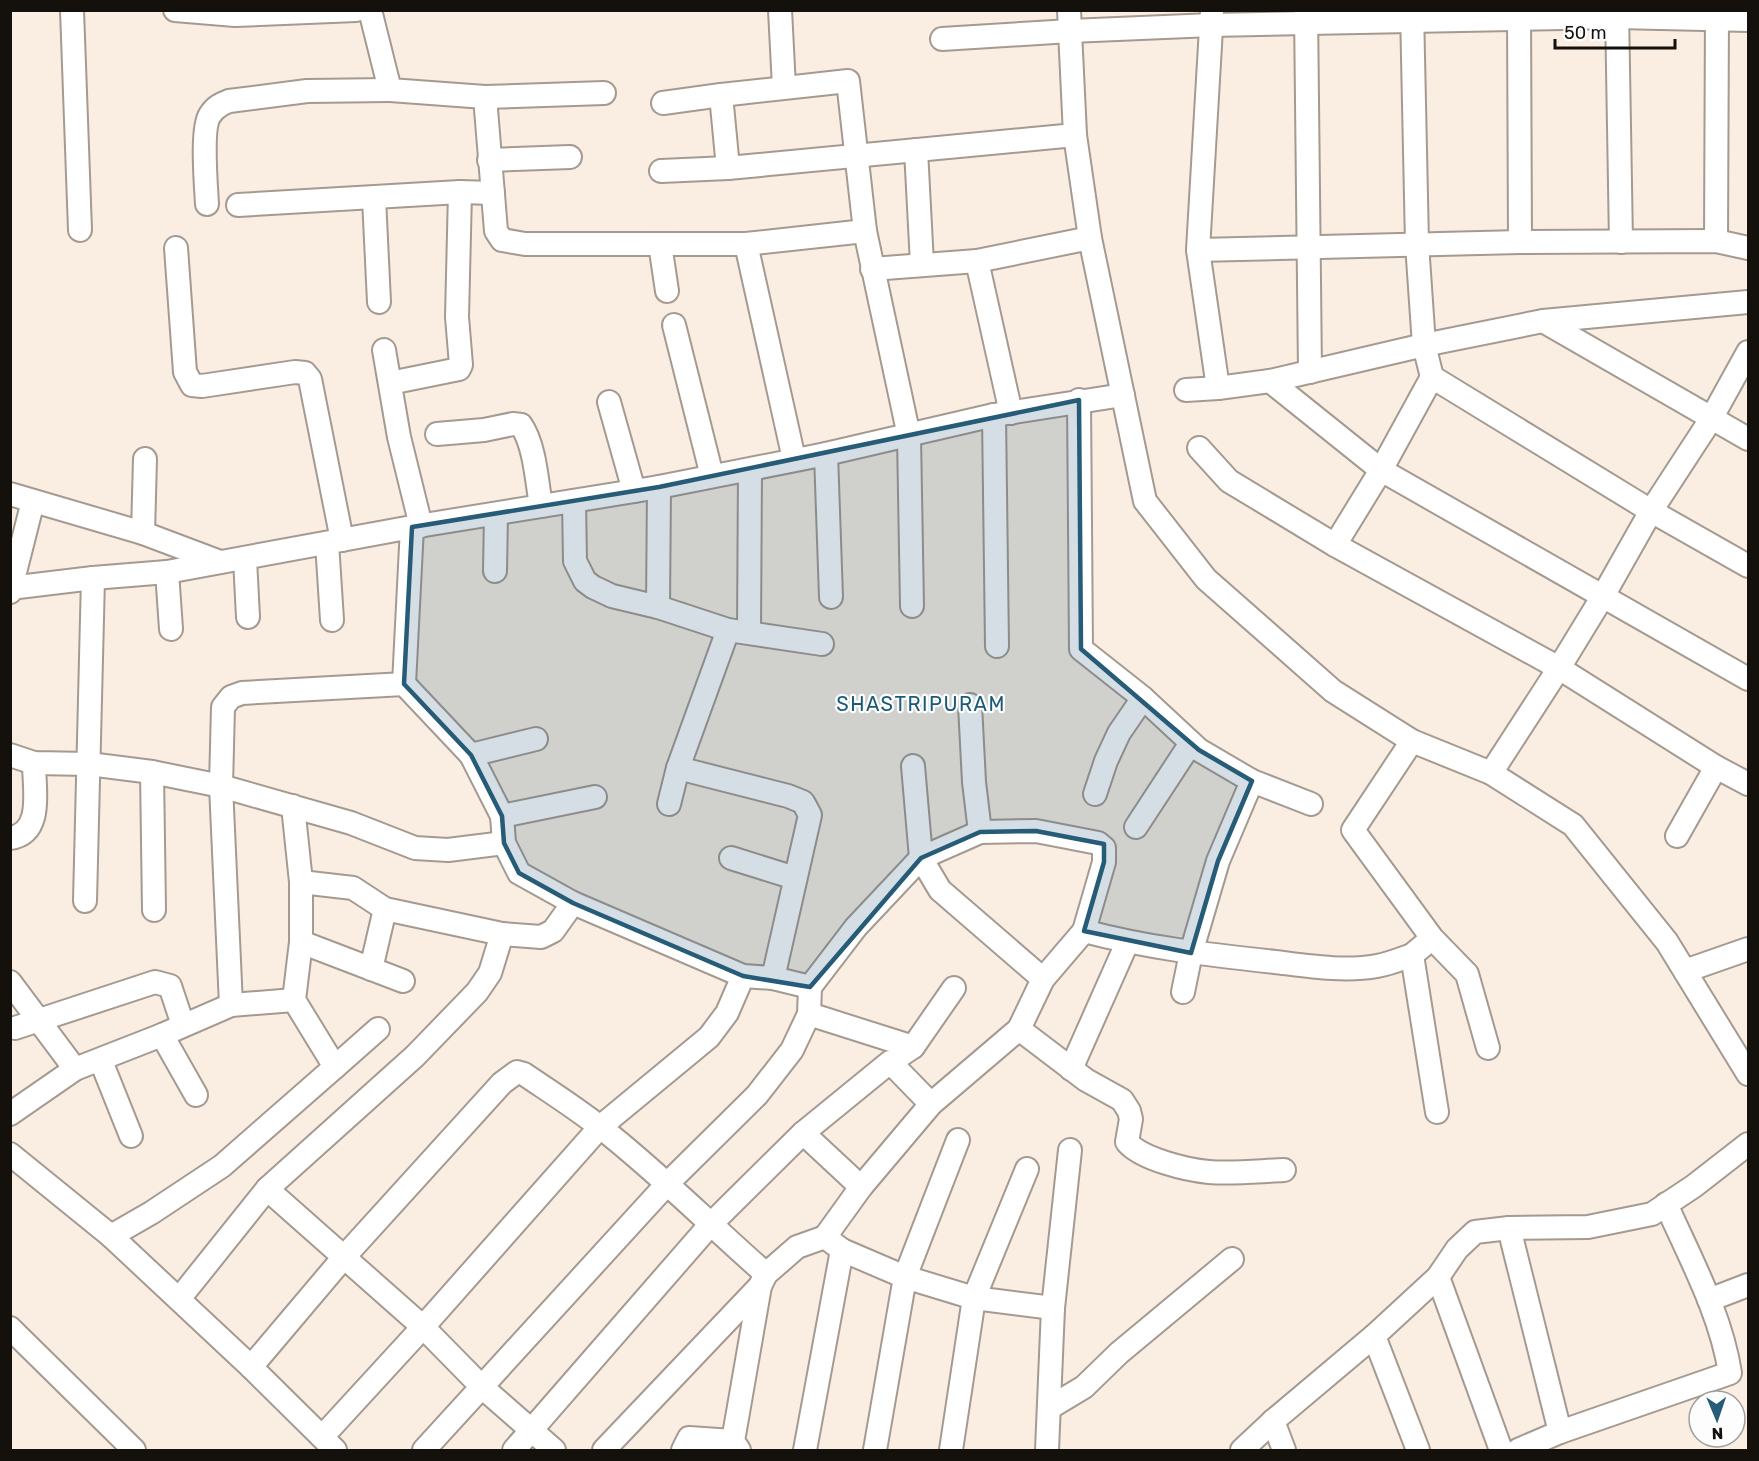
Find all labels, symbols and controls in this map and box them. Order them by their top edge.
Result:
scale bar [1555,12,1675,50]
text: 50 m [1564,22,1607,44]
district label: SHASTRIPURAM [836,692,1006,716]
north arrow [1687,1389,1747,1449]
text: N [1711,1424,1724,1443]

